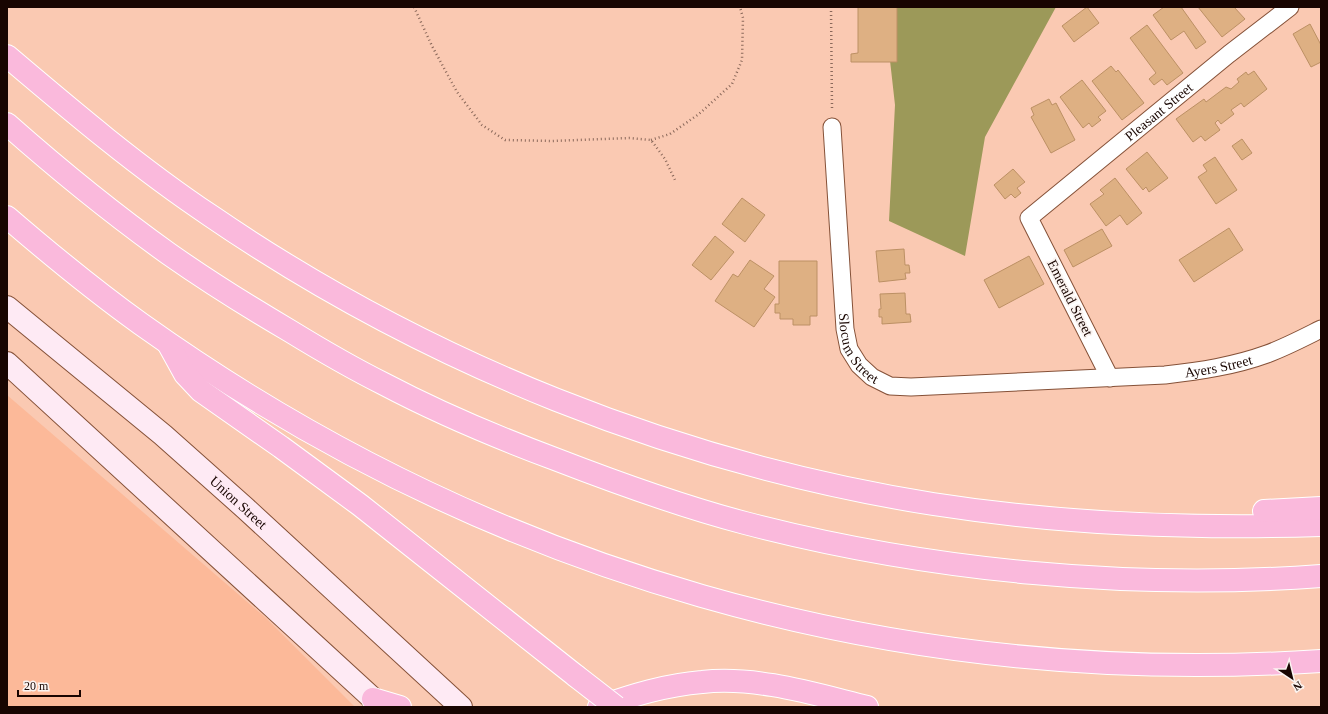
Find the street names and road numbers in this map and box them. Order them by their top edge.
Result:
street label: Pleasant Street [1122,80,1196,144]
street label: Emerald Street [1044,257,1096,339]
street label: Slocum Street [836,313,881,386]
street label: Ayers Street [1184,352,1254,380]
street label: Union Street [207,473,270,532]

